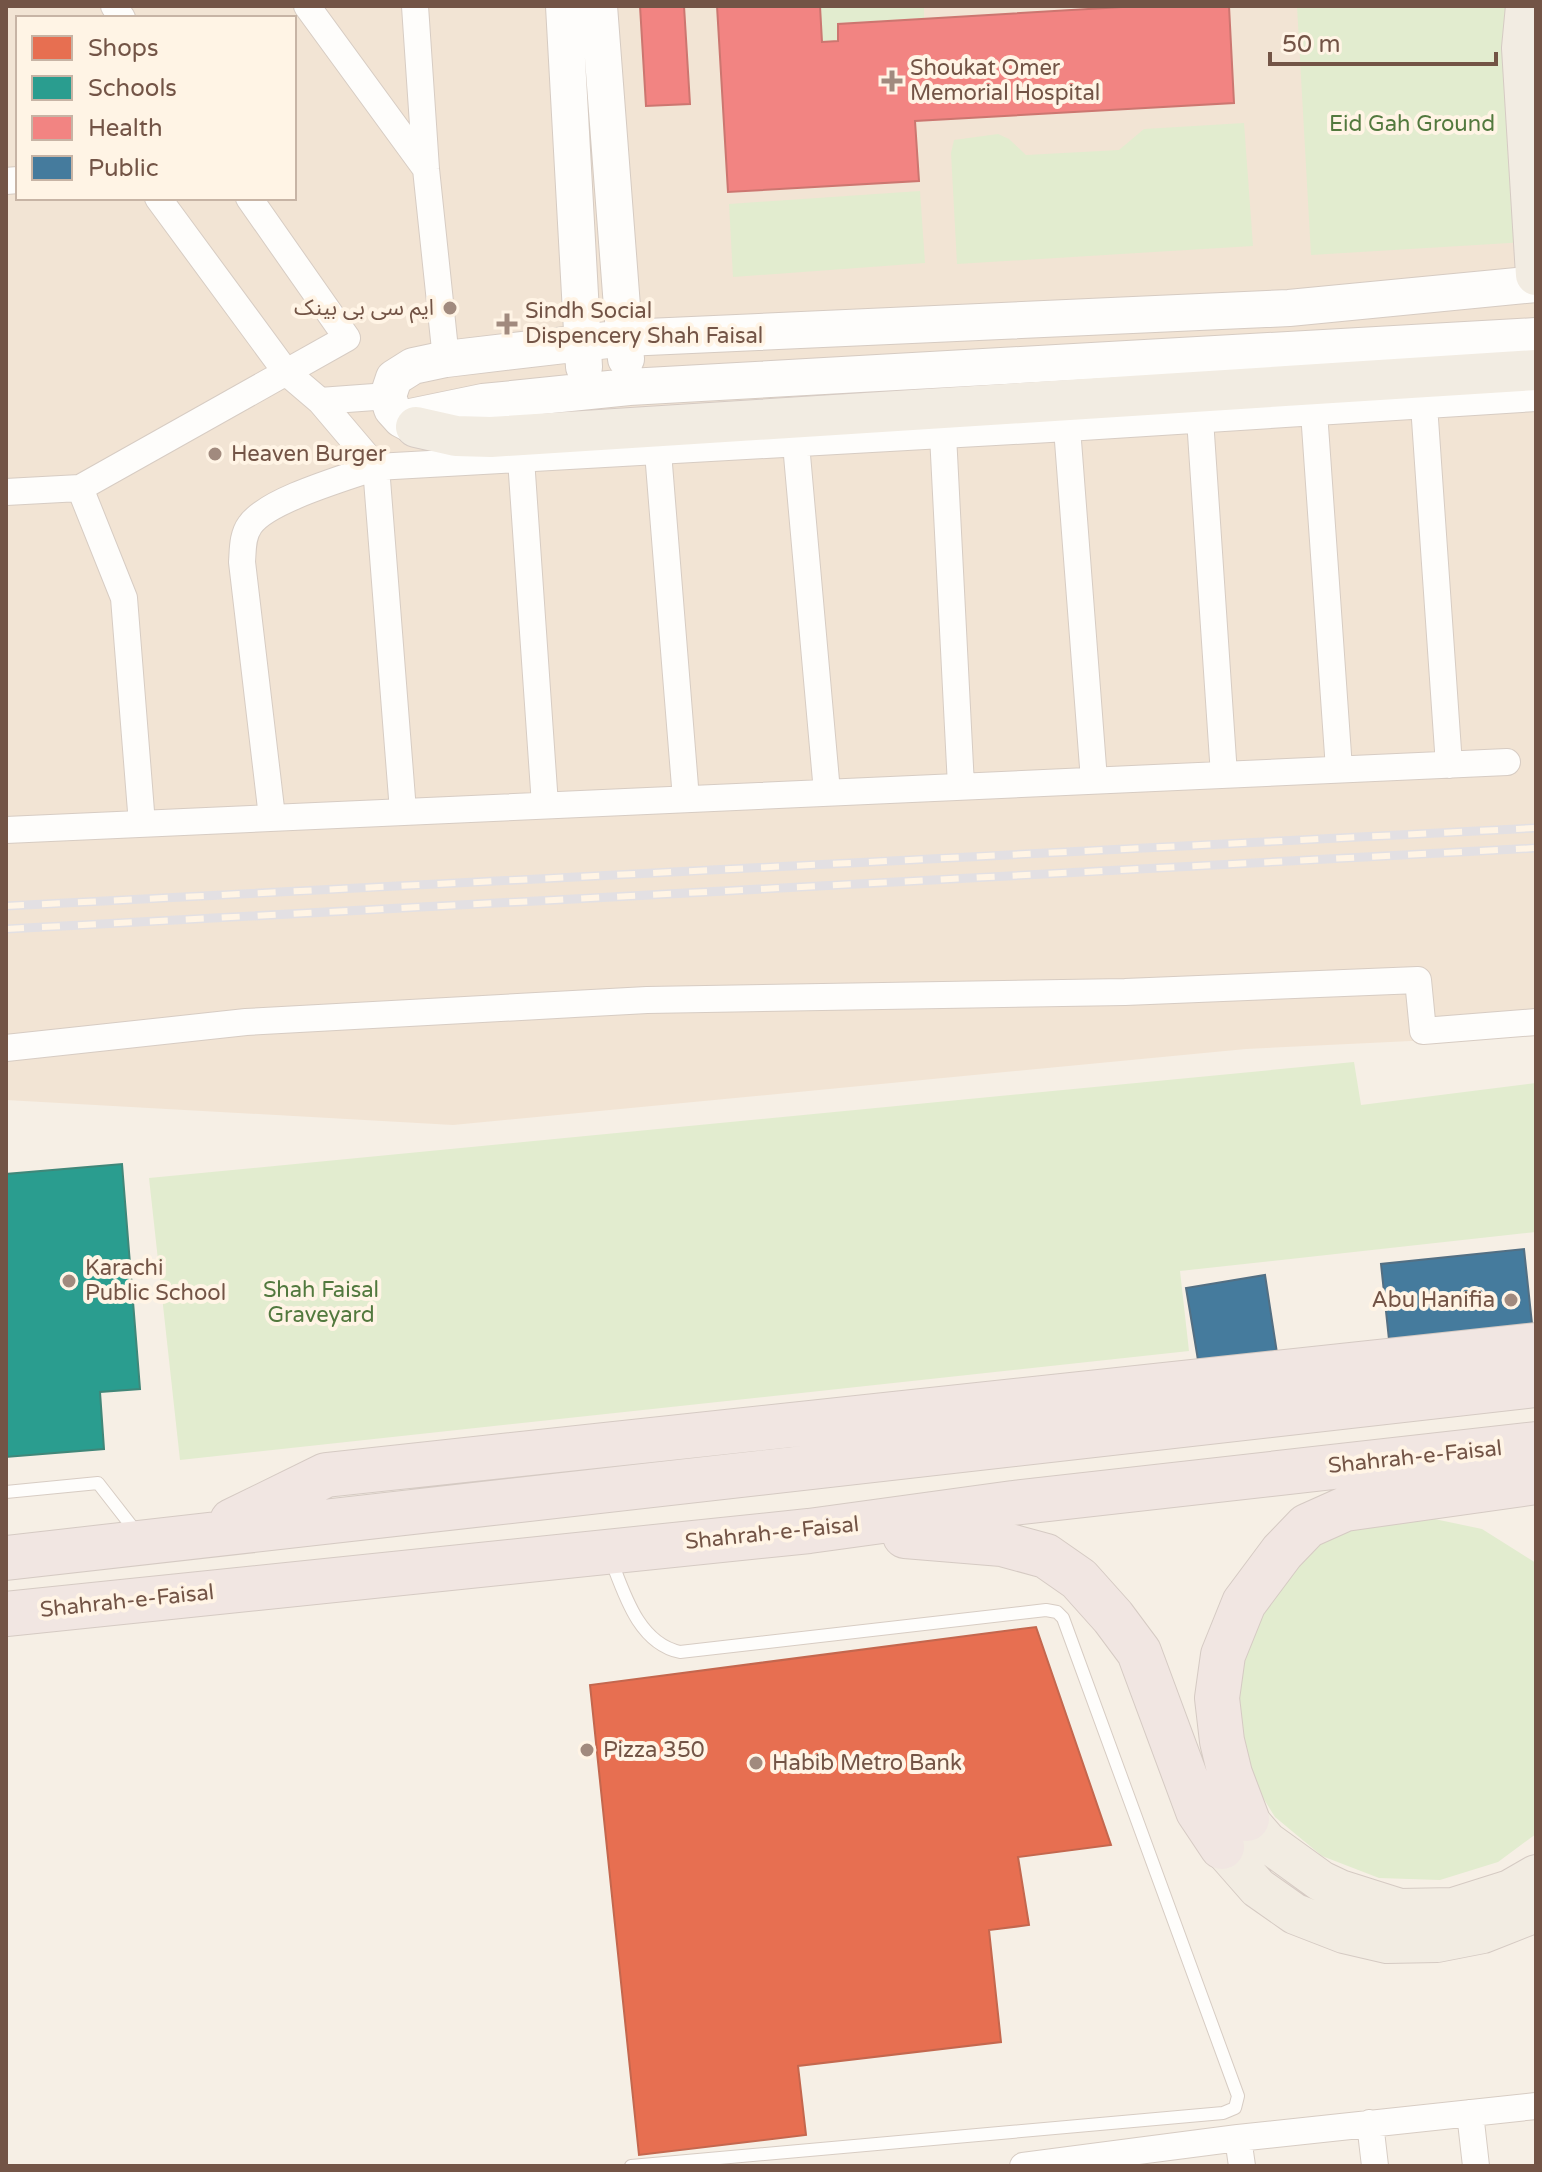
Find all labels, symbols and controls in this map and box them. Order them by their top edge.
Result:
legend [16,16,296,200]
scale bar [1270,16,1496,66]
text: 50 m [1282,30,1340,59]
text: Shops [88,34,158,63]
place label: Shoukat Omer Memorial Hospital [910,55,1100,106]
marker: Shoukat Omer Memorial Hospital [881,70,903,92]
text: Schools [88,74,177,103]
park label: Eid Gah Ground [1329,111,1495,137]
text: Health [88,114,163,143]
text: Public [88,154,158,183]
place label: ایم سی بی بینک [294,295,434,324]
place label: Sindh Social Dispencery Shah Faisal [525,298,763,349]
marker: ایم سی بی بینک [441,299,459,317]
marker: Sindh Social Dispencery Shah Faisal [496,313,518,335]
place label: Heaven Burger [231,441,387,467]
marker: Heaven Burger [206,445,224,463]
place label: Karachi Public School [85,1255,226,1306]
marker: Karachi Public School [60,1272,78,1290]
park label: Shah Faisal Graveyard [263,1277,379,1328]
place label: Abu Hanifia [1371,1287,1495,1313]
marker: Abu Hanifia [1502,1291,1520,1309]
street label: Shahrah-e-Faisal [1327,1435,1503,1479]
street label: Shahrah-e-Faisal [684,1511,860,1555]
street label: Shahrah-e-Faisal [39,1579,215,1623]
place label: Pizza 350 [603,1737,705,1763]
marker: Pizza 350 [578,1741,596,1759]
place label: Habib Metro Bank [772,1750,962,1776]
marker: Habib Metro Bank [747,1754,765,1772]

